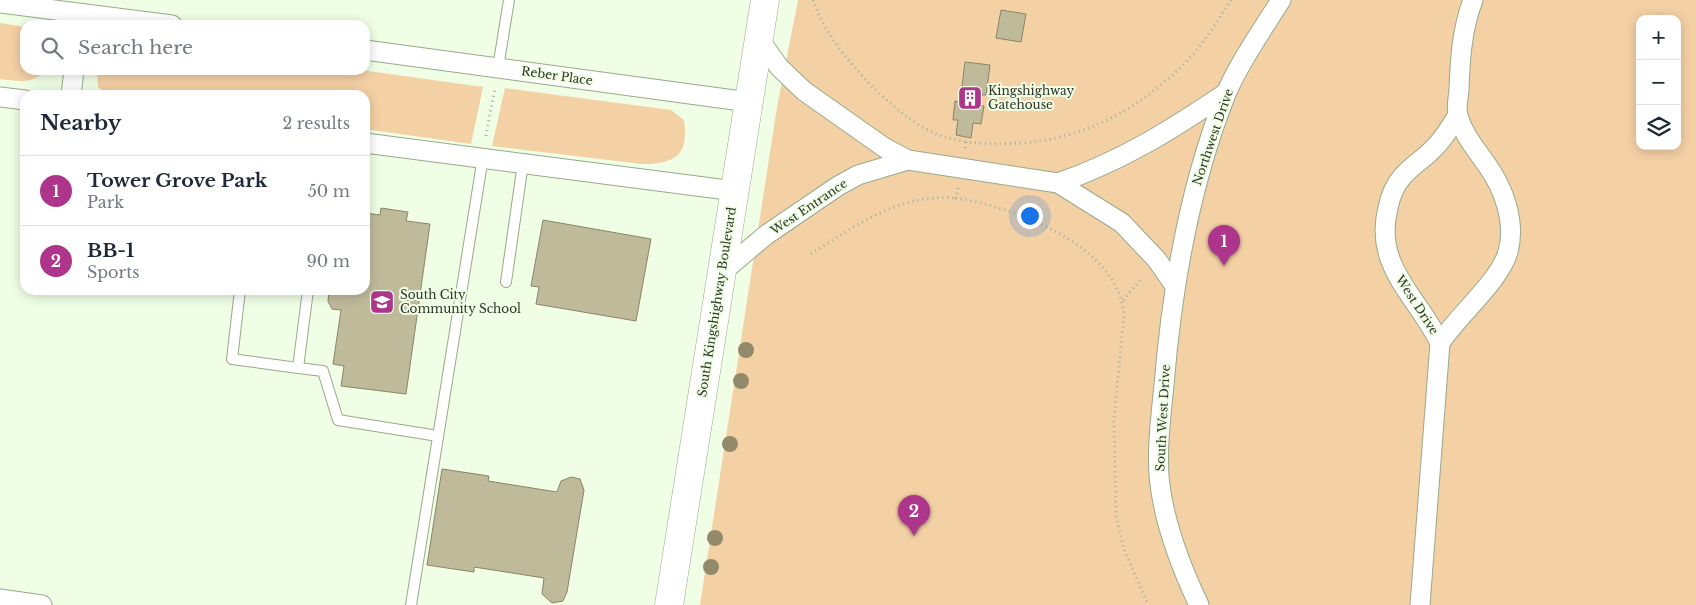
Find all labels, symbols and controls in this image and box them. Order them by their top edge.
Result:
map controls [1636,15,1681,150]
button: + [1636,15,1681,60]
search box [20,20,370,75]
icon: search [38,34,66,62]
text: Search here [78,36,193,59]
button: − [1636,60,1681,105]
street label: Reber Place [520,63,594,88]
place label: Kingshighway Gatehouse [988,83,1074,112]
building icon: Kingshighway Gatehouse [957,85,983,111]
street label: Northwest Drive [1189,86,1236,187]
button: layers [1636,105,1681,150]
text: Nearby [40,110,121,136]
text: 2 results [282,113,350,133]
text: Tower Grove Park [87,169,267,192]
street label: West Entrance [767,175,850,238]
text: 1 [53,181,59,201]
text: 50 m [308,181,350,201]
text: Park [87,192,124,212]
your location [1017,203,1043,229]
street label: South Kingshighway Boulevard [694,206,739,398]
pin: 1 [1208,225,1240,266]
text: BB-1 [87,239,134,262]
text: 2 [51,251,61,271]
text: 90 m [307,251,350,271]
text: Sports [87,262,140,282]
street label: West Drive [1392,271,1442,337]
place label: South City Community School [400,287,521,316]
school or university icon: South City Community School [369,289,395,315]
street label: South West Drive [1152,364,1173,472]
pin: 2 [898,495,930,536]

